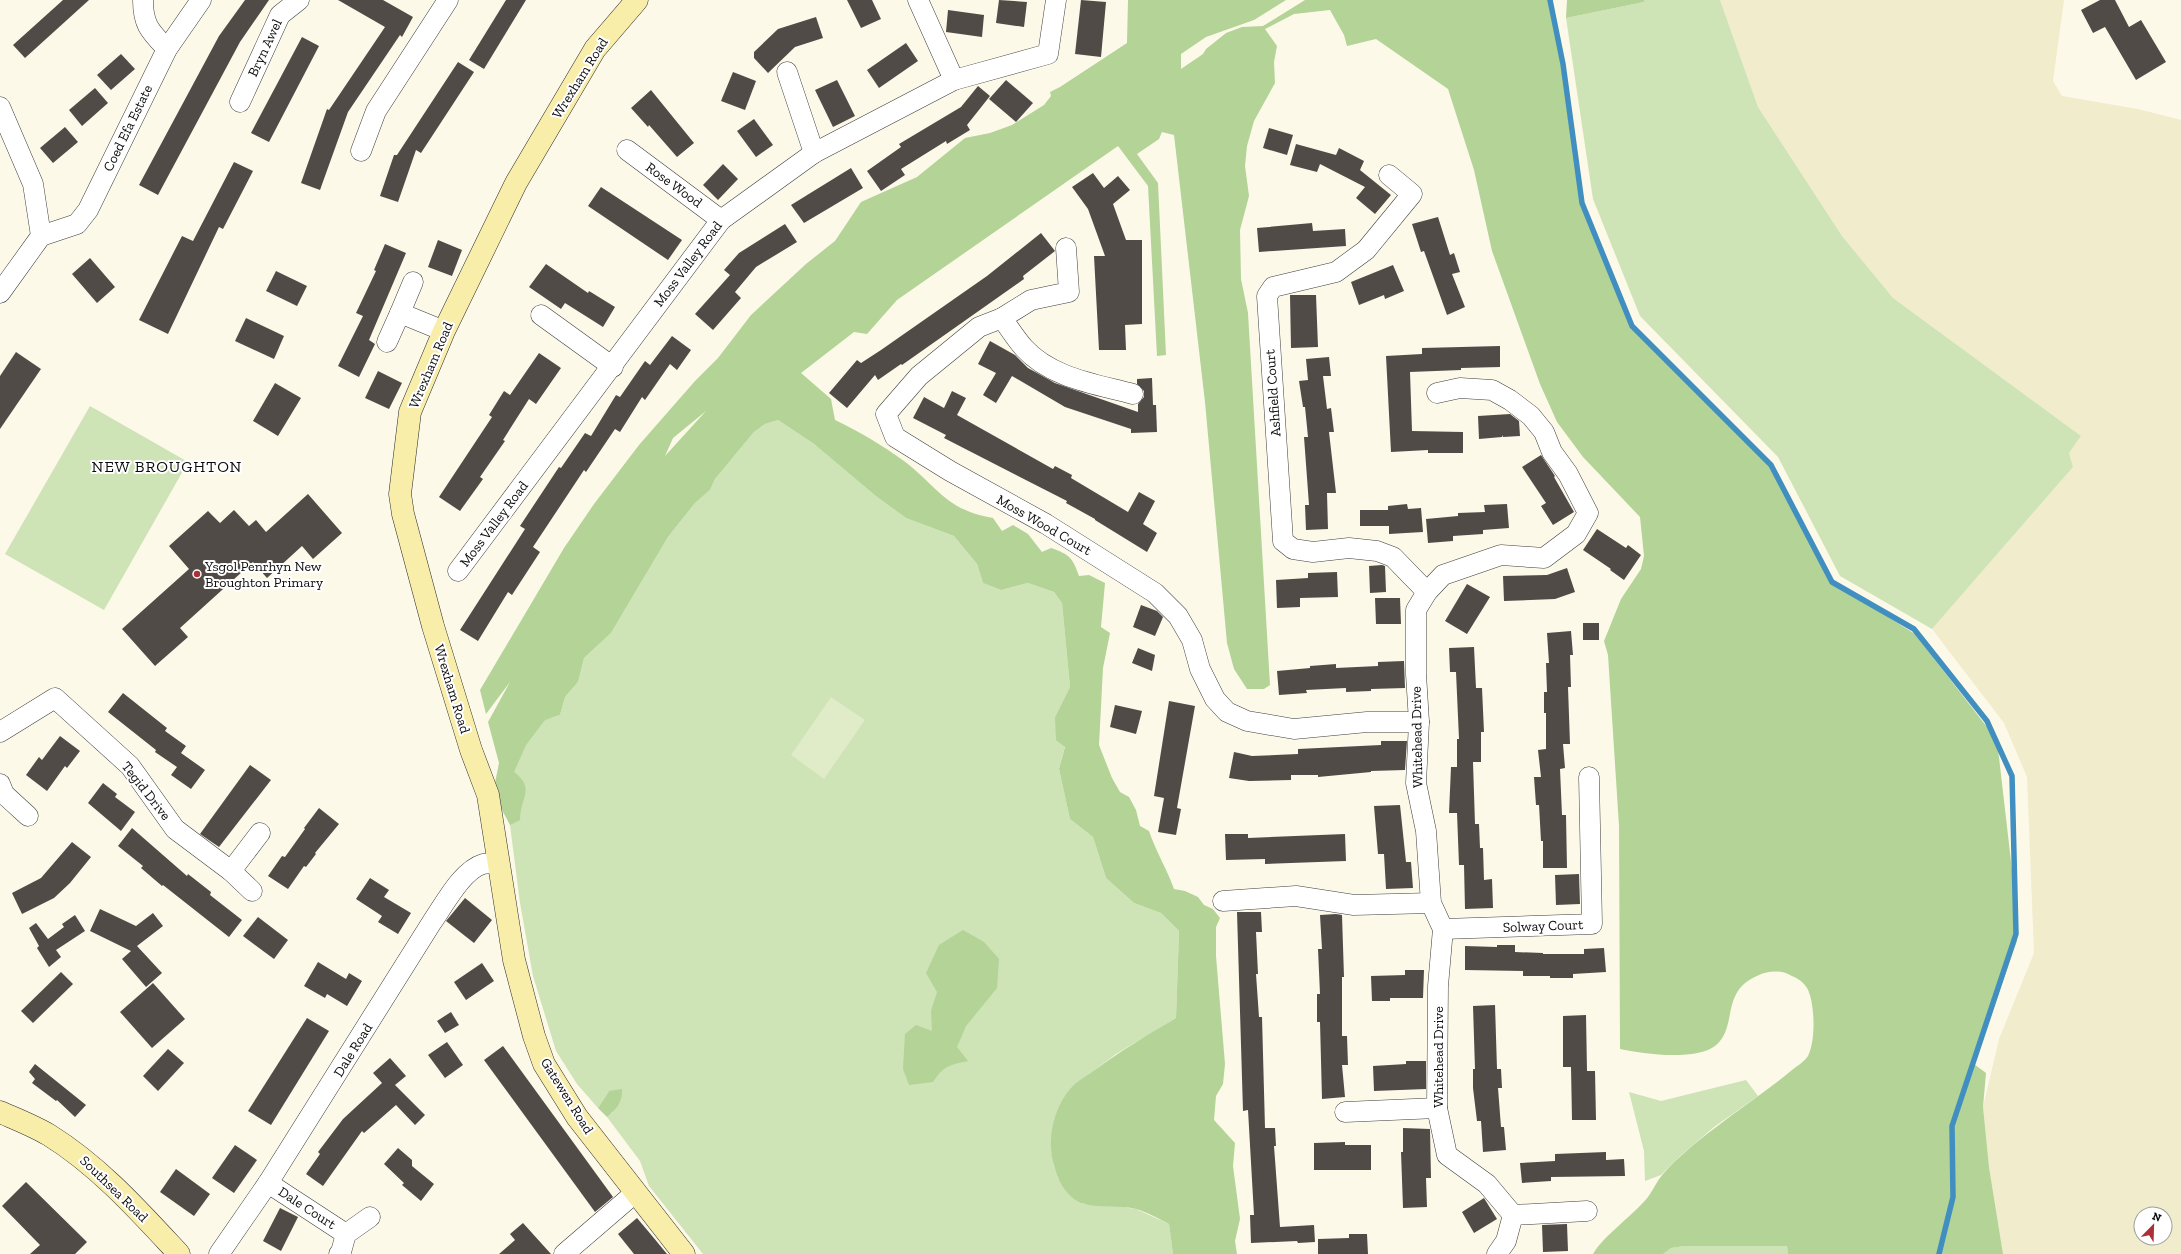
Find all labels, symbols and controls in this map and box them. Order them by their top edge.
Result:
street label: Bryn Awel [244,16,286,80]
street label: Wrexham Road [548,34,612,122]
street label: Coed Efa Estate [100,81,157,174]
street label: Rose Wood [642,159,706,211]
street label: Moss Valley Road [650,218,726,310]
street label: Wrexham Road [405,319,457,411]
street label: Ashfield Court [1261,348,1285,437]
district label: NEW BROUGHTON [92,457,242,476]
street label: Moss Valley Road [456,478,532,570]
street label: Moss Wood Court [993,491,1095,560]
place label: Ysgol Penrhyn New Broughton Primary [204,558,324,591]
marker: Ysgol Penrhyn New Broughton Primary [192,569,202,579]
street label: Wrexham Road [430,642,474,736]
street label: Whitehead Drive [1408,686,1426,788]
street label: Tegid Drive [118,758,174,824]
street label: Solway Court [1502,916,1584,936]
street label: Whitehead Drive [1430,1006,1447,1108]
street label: Dale Road [330,1020,376,1080]
street label: Gatewen Road [537,1055,597,1137]
street label: Southsea Road [76,1152,152,1226]
street label: Dale Court [275,1183,340,1233]
north arrow [2133,1206,2173,1246]
text: N [2150,1210,2164,1225]

